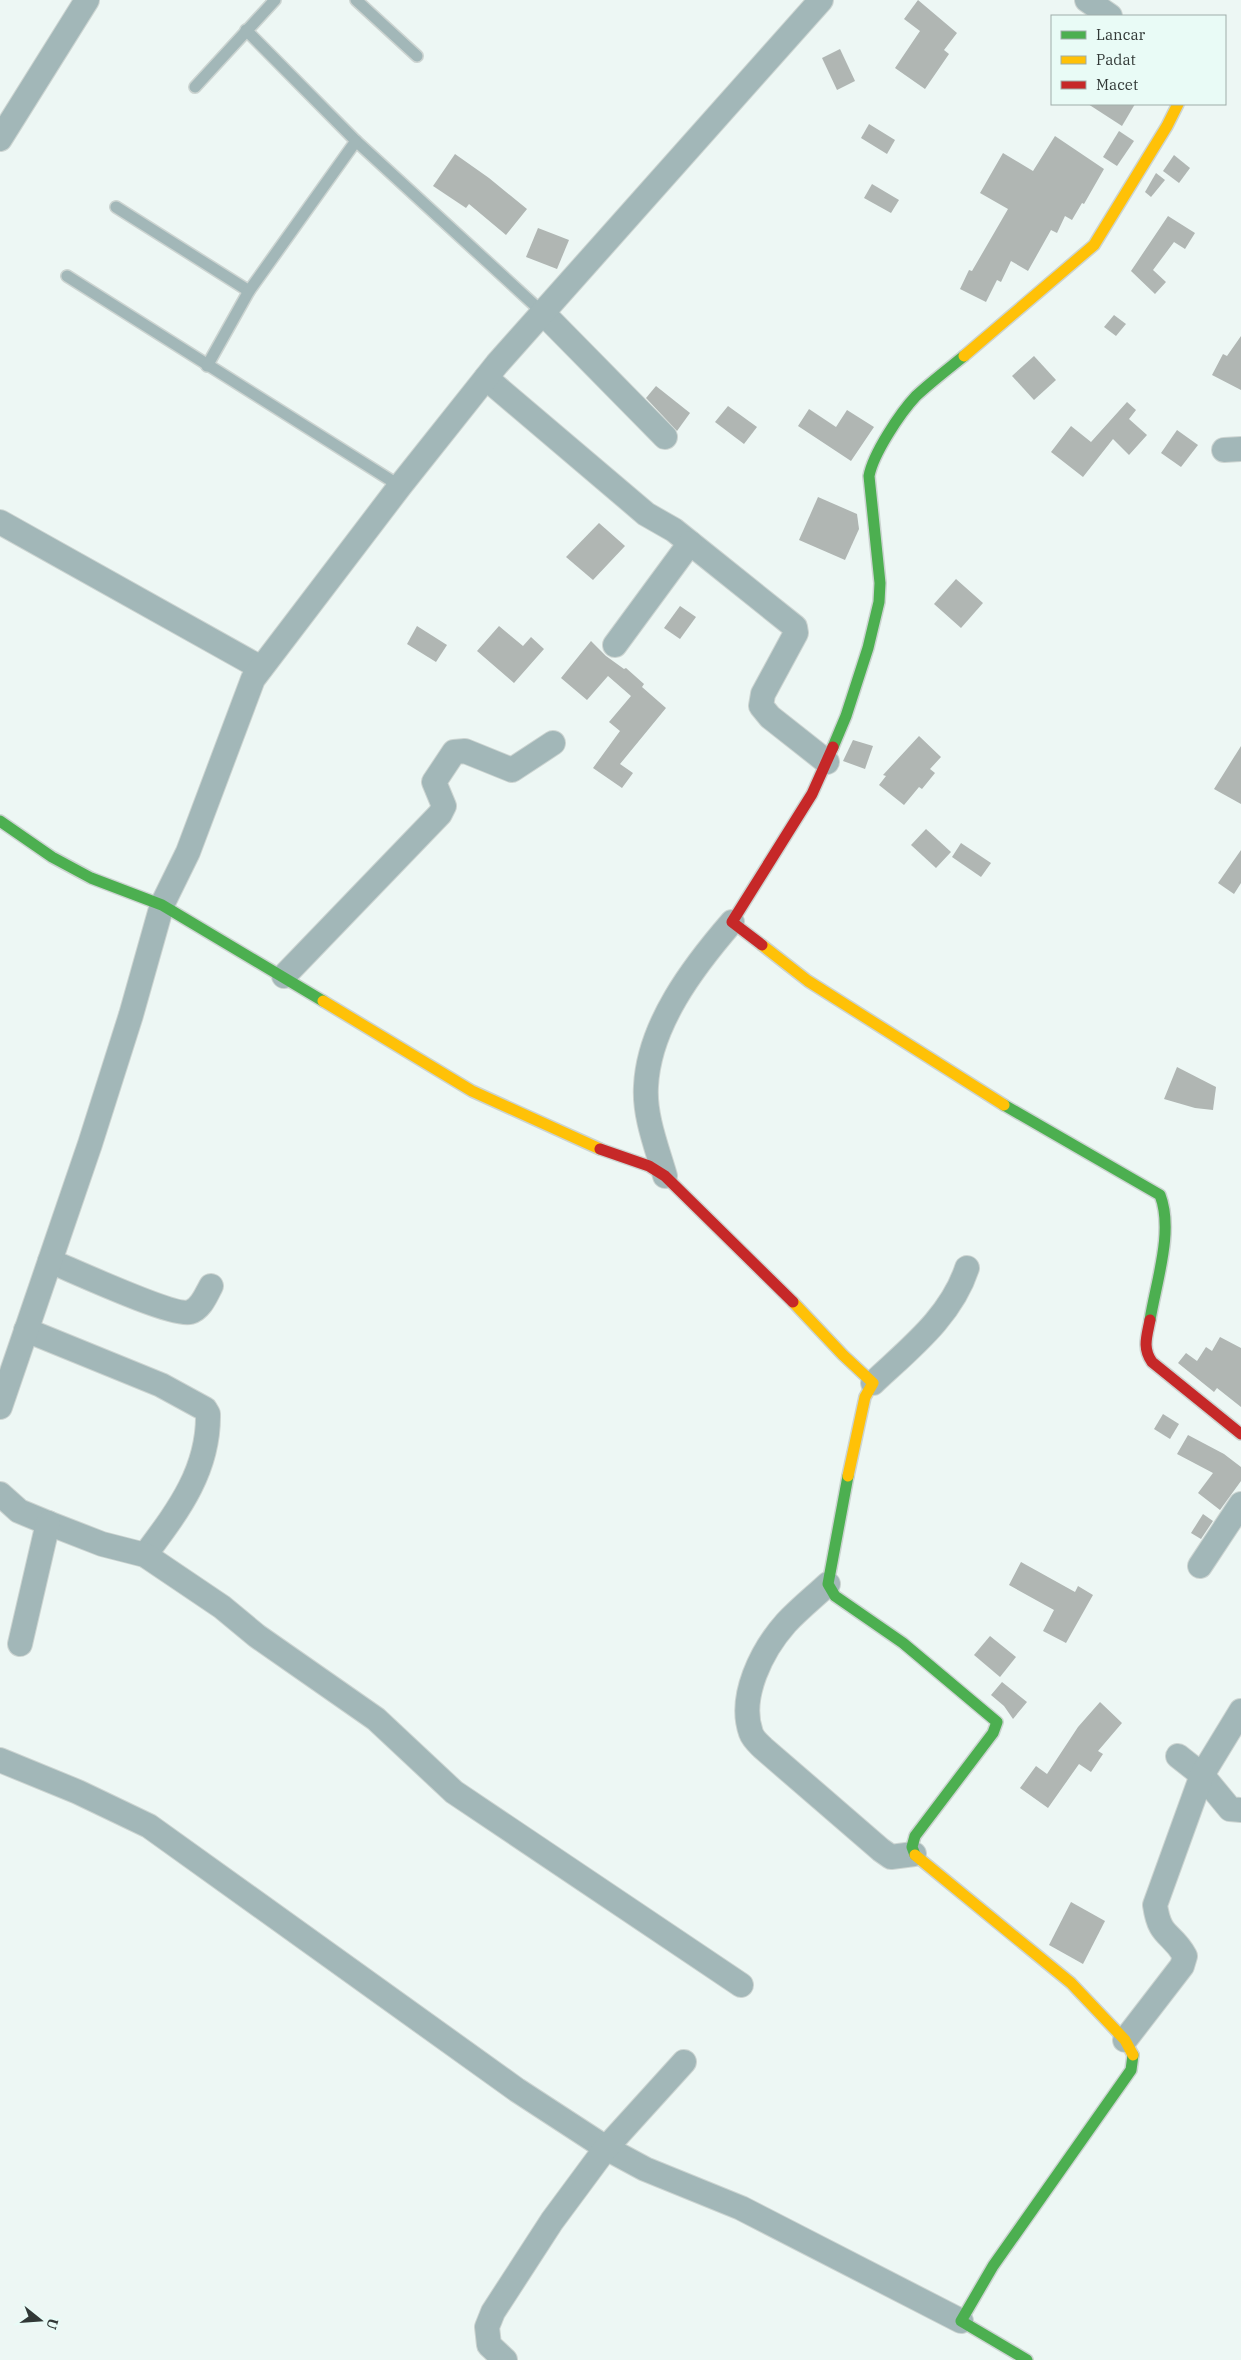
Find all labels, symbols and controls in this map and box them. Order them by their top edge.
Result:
legend [1051,15,1226,105]
text: Lancar [1096,25,1146,44]
text: Padat [1096,50,1136,69]
text: Macet [1096,75,1138,94]
north arrow [15,2295,65,2345]
text: U [42,2316,63,2332]

